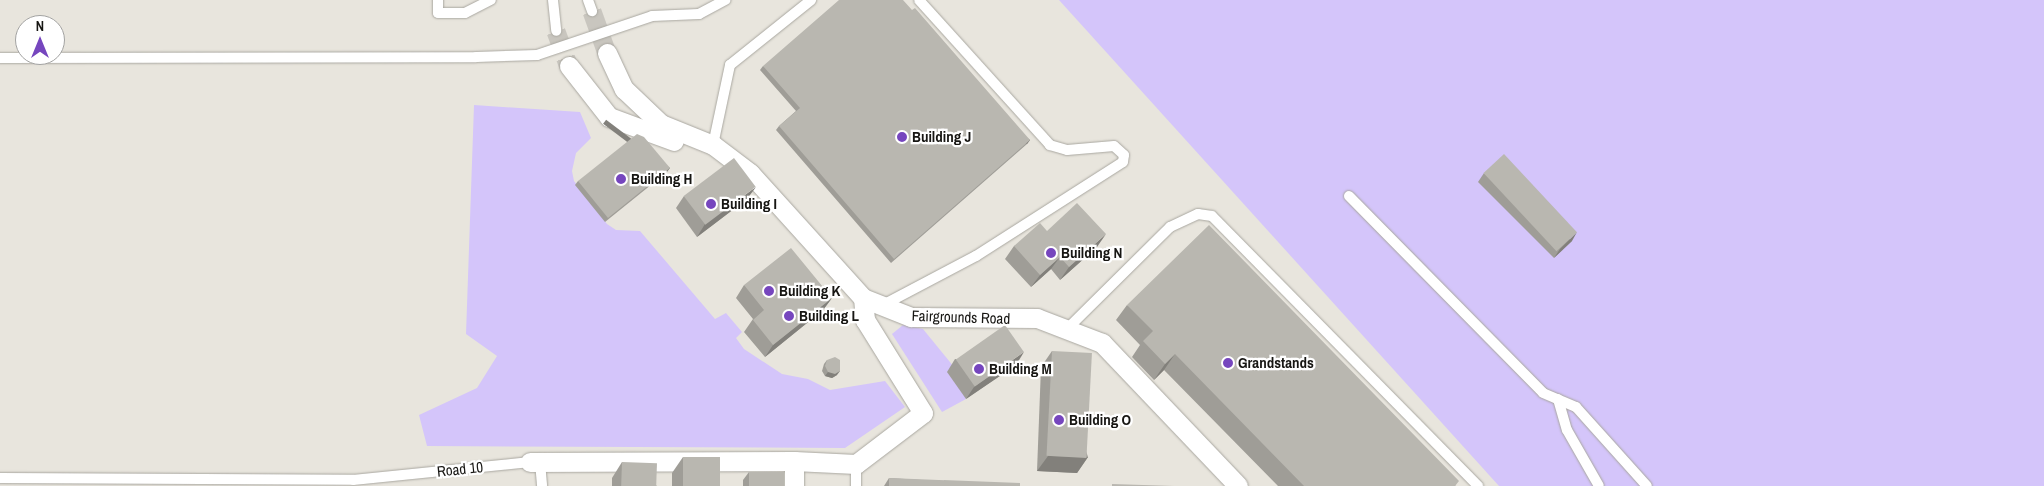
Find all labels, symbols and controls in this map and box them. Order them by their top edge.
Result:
north arrow [15,15,65,65]
text: N [36,17,44,35]
place label: Building J [912,128,971,146]
marker: Building J [896,131,908,143]
place label: Building H [631,170,692,188]
marker: Building H [615,173,627,185]
place label: Building I [721,195,777,213]
marker: Building I [705,198,717,210]
place label: Building N [1061,244,1122,262]
marker: Building N [1045,247,1057,259]
place label: Building K [779,282,840,300]
marker: Building K [763,285,775,297]
street label: Fairgrounds Road [911,306,1011,328]
place label: Building L [799,307,859,325]
marker: Building L [783,310,795,322]
place label: Grandstands [1238,354,1314,372]
marker: Grandstands [1222,357,1234,369]
place label: Building M [989,360,1052,378]
marker: Building M [973,363,985,375]
place label: Building O [1069,411,1131,429]
marker: Building O [1053,414,1065,426]
street label: Road 10 [436,458,484,480]

